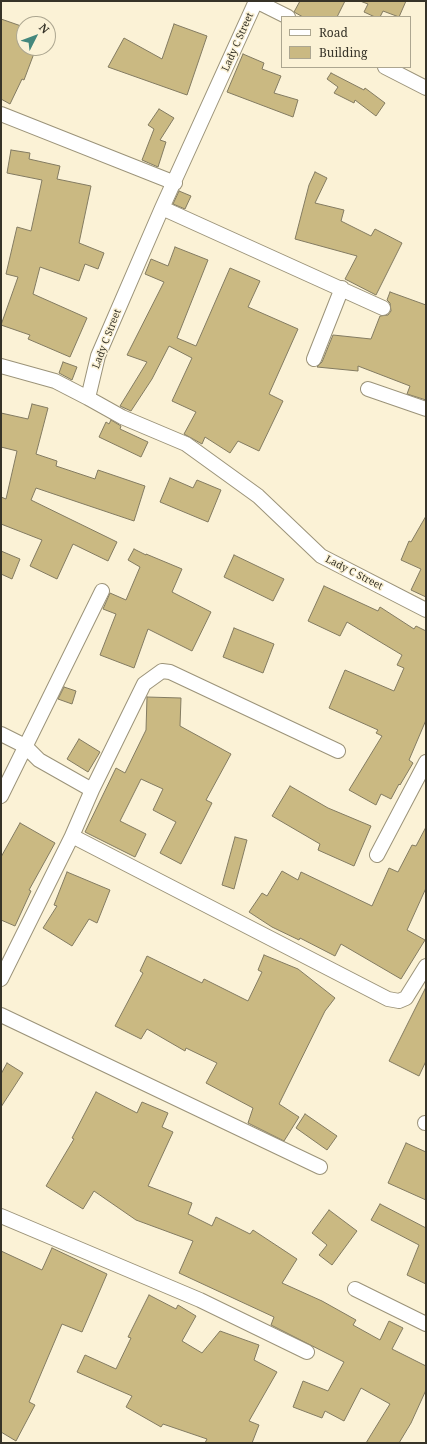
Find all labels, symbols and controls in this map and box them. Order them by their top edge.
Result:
street label: Lady C Street [220,11,256,73]
north arrow [16,16,56,56]
legend [281,16,411,68]
text: N [36,20,53,37]
text: Road [319,24,348,41]
text: Building [319,44,367,61]
street label: Lady C Street [90,307,124,371]
street label: Lady C Street [323,553,385,593]

